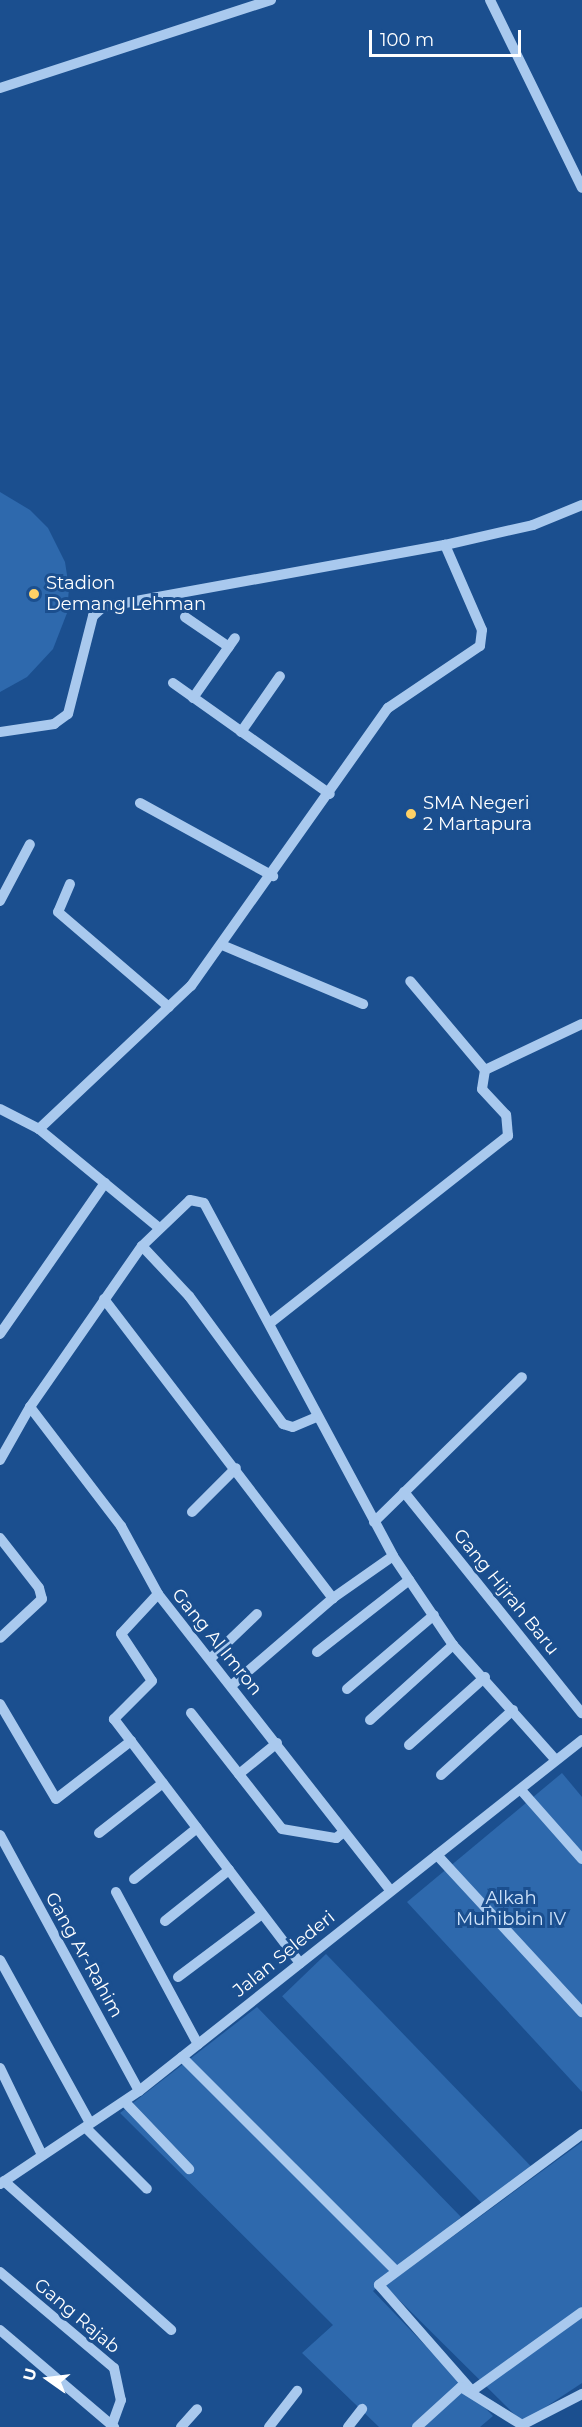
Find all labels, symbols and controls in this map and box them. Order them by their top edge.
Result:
scale bar [372,18,524,56]
text: 100 m [380,29,434,51]
place label: Stadion Demang Lehman [46,573,206,616]
marker: Stadion Demang Lehman [27,587,41,601]
place label: SMA Negeri 2 Martapura [423,793,532,836]
marker: SMA Negeri 2 Martapura [404,807,418,821]
street label: Gang Hijrah Baru [449,1525,563,1659]
street label: Gang Al Imron [167,1584,267,1700]
street label: Gang Ar-Rahim [41,1888,127,2022]
park label: Alkah Muhibbin IV [456,1888,566,1930]
street label: Jalan Selederi [229,1906,339,2002]
street label: Gang Rajab [30,2274,124,2358]
north arrow [18,2349,78,2409]
text: U [19,2366,41,2383]

